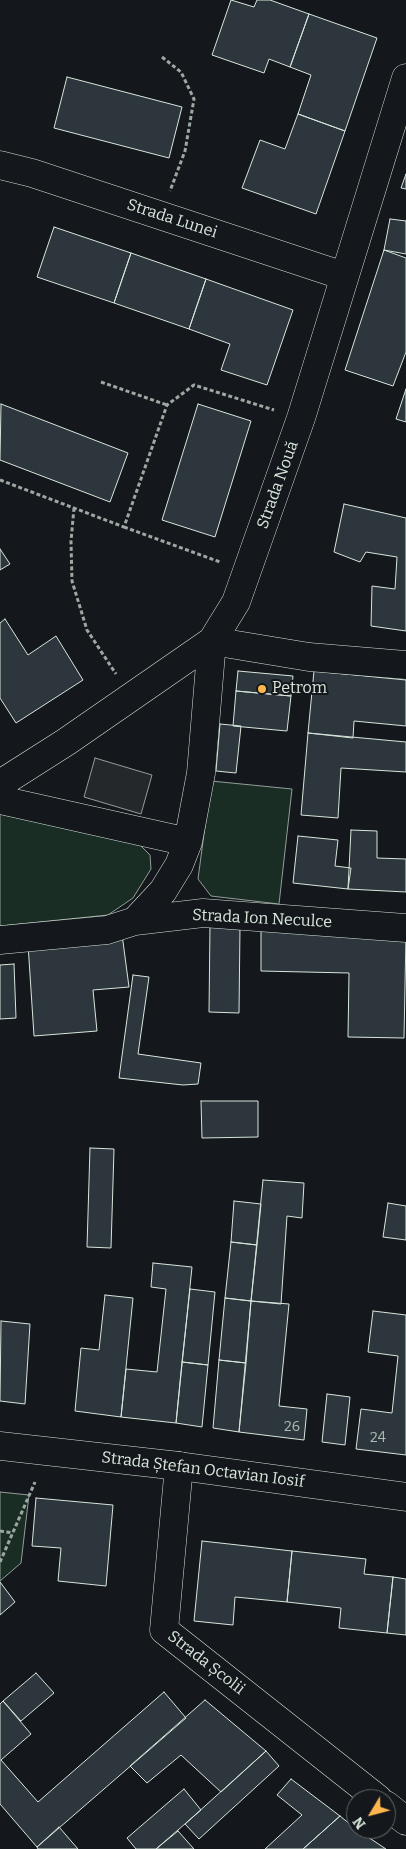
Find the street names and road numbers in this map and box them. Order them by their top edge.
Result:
street label: Strada Lunei [124,195,220,243]
street label: Strada Nouă [253,438,303,532]
street label: Strada Ion Neculce [192,906,332,932]
street label: Strada Ștefan Octavian Iosif [100,1448,306,1492]
street label: Strada Școlii [164,1627,248,1699]

